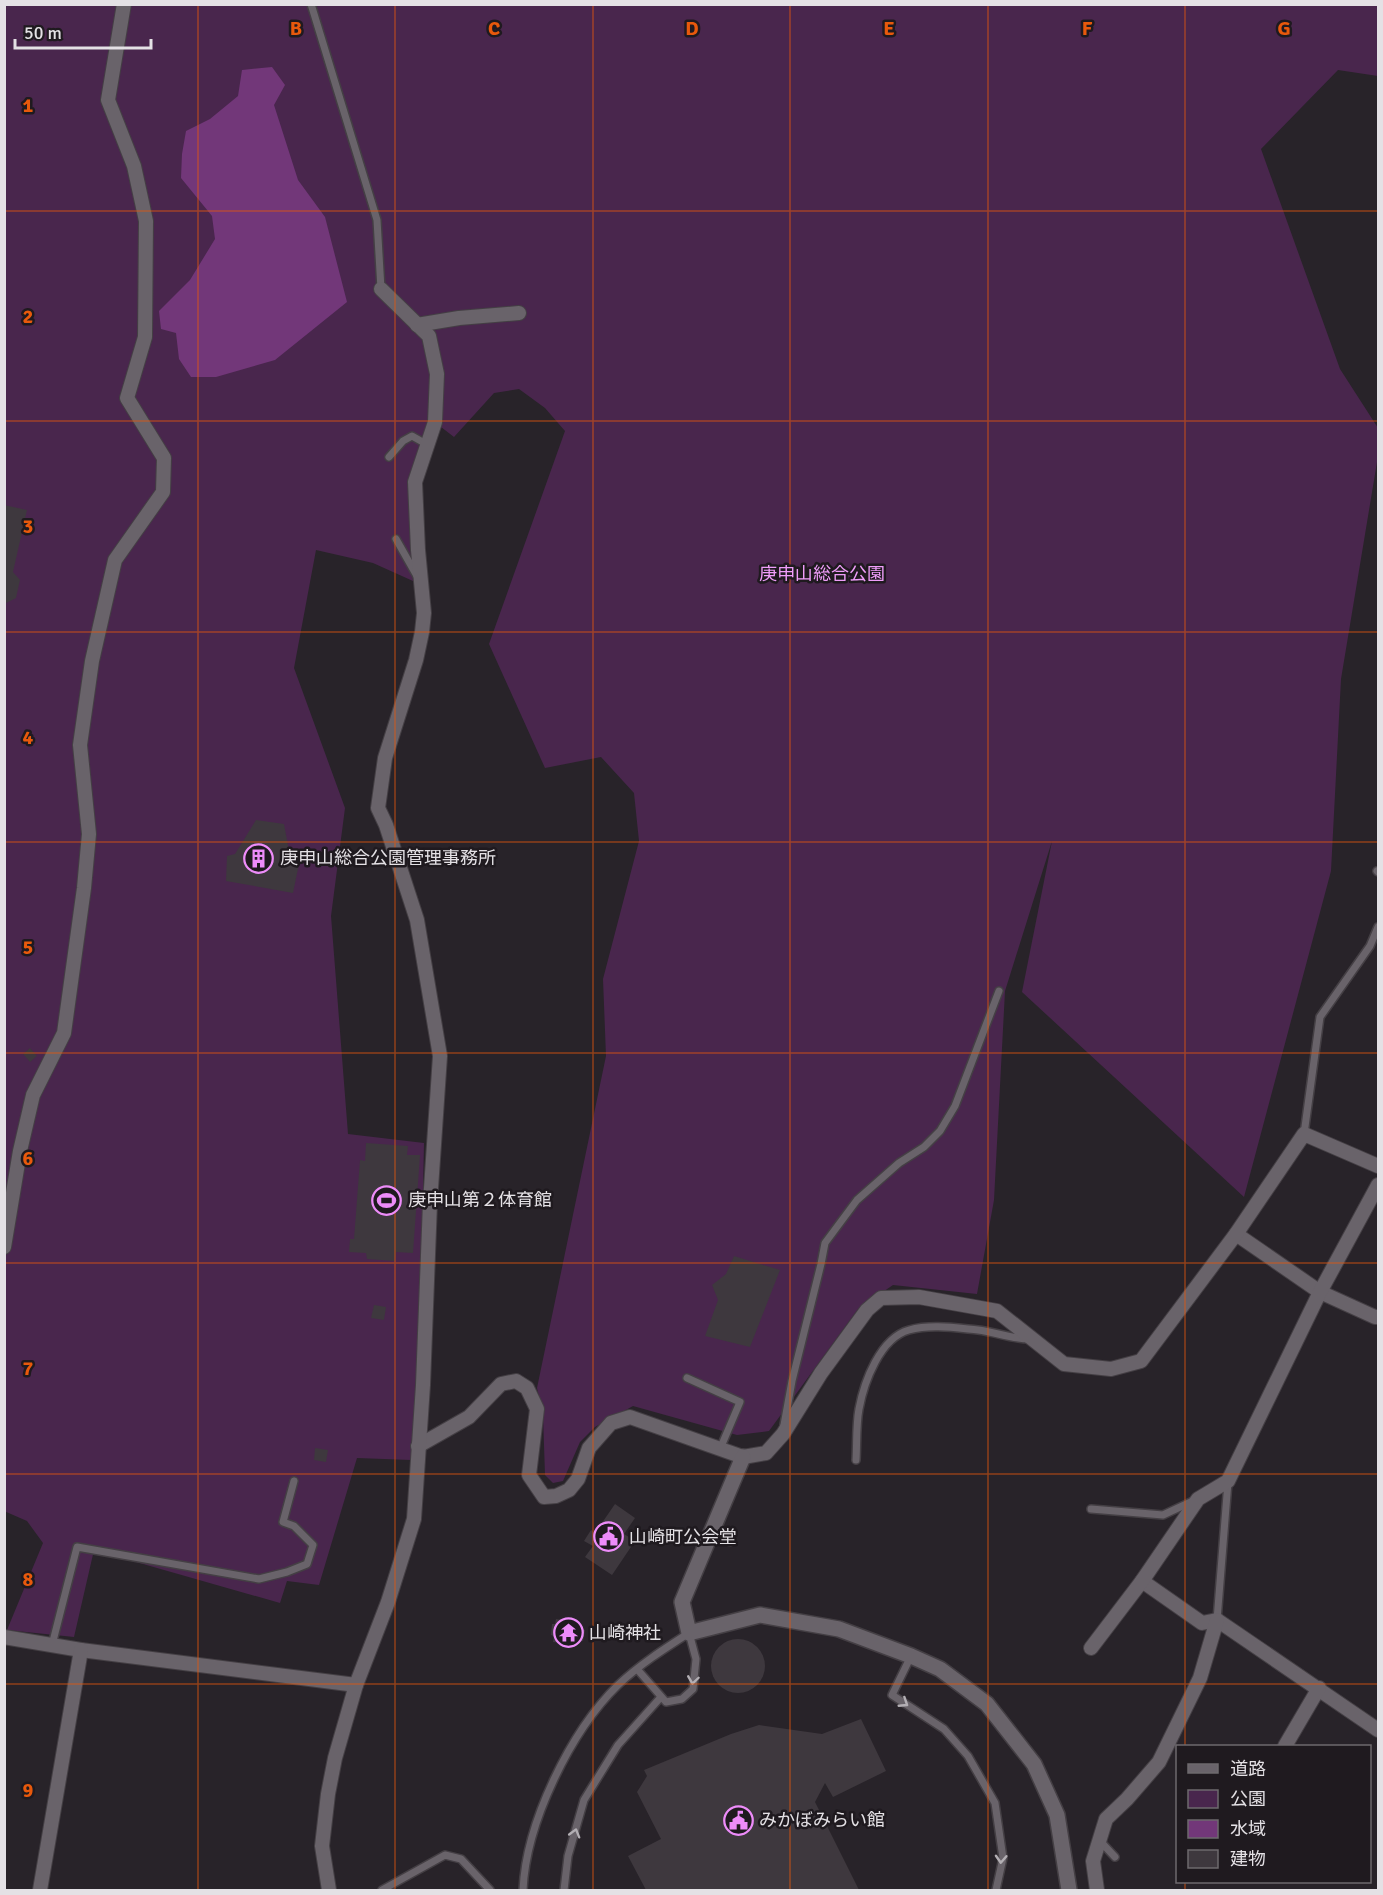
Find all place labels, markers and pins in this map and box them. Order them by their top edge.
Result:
building icon: 庚申山総合公園管理事務所 [243,842,275,874]
place label: 庚申山総合公園管理事務所 [280,847,496,869]
sports icon: 庚申山第２体育館 [371,1184,403,1216]
place label: 庚申山第２体育館 [408,1189,552,1211]
public building icon: 山崎町公会堂 [592,1521,624,1553]
place label: 山崎町公会堂 [629,1526,737,1548]
temple icon: 山崎神社 [552,1617,584,1649]
place label: 山崎神社 [589,1622,661,1644]
public building icon: みかぼみらい館 [722,1804,754,1836]
place label: みかぼみらい館 [759,1809,885,1831]

